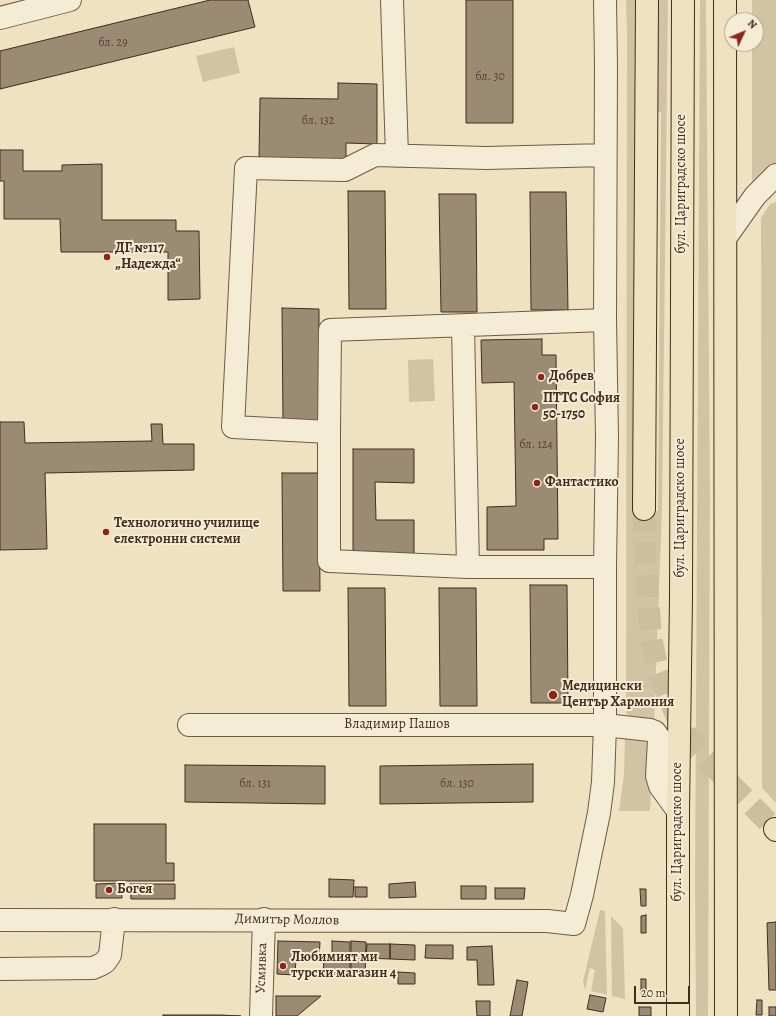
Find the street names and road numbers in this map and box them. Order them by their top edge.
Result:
street label: бул. Цариградско шосе [674,114,690,254]
street label: бул. Цариградско шосе [673,438,689,578]
street label: Владимир Пашов [344,717,450,733]
street label: бул. Цариградско шосе [670,762,686,902]
street label: Димитър Моллов [235,911,339,929]
street label: Усмивка [253,942,271,994]

